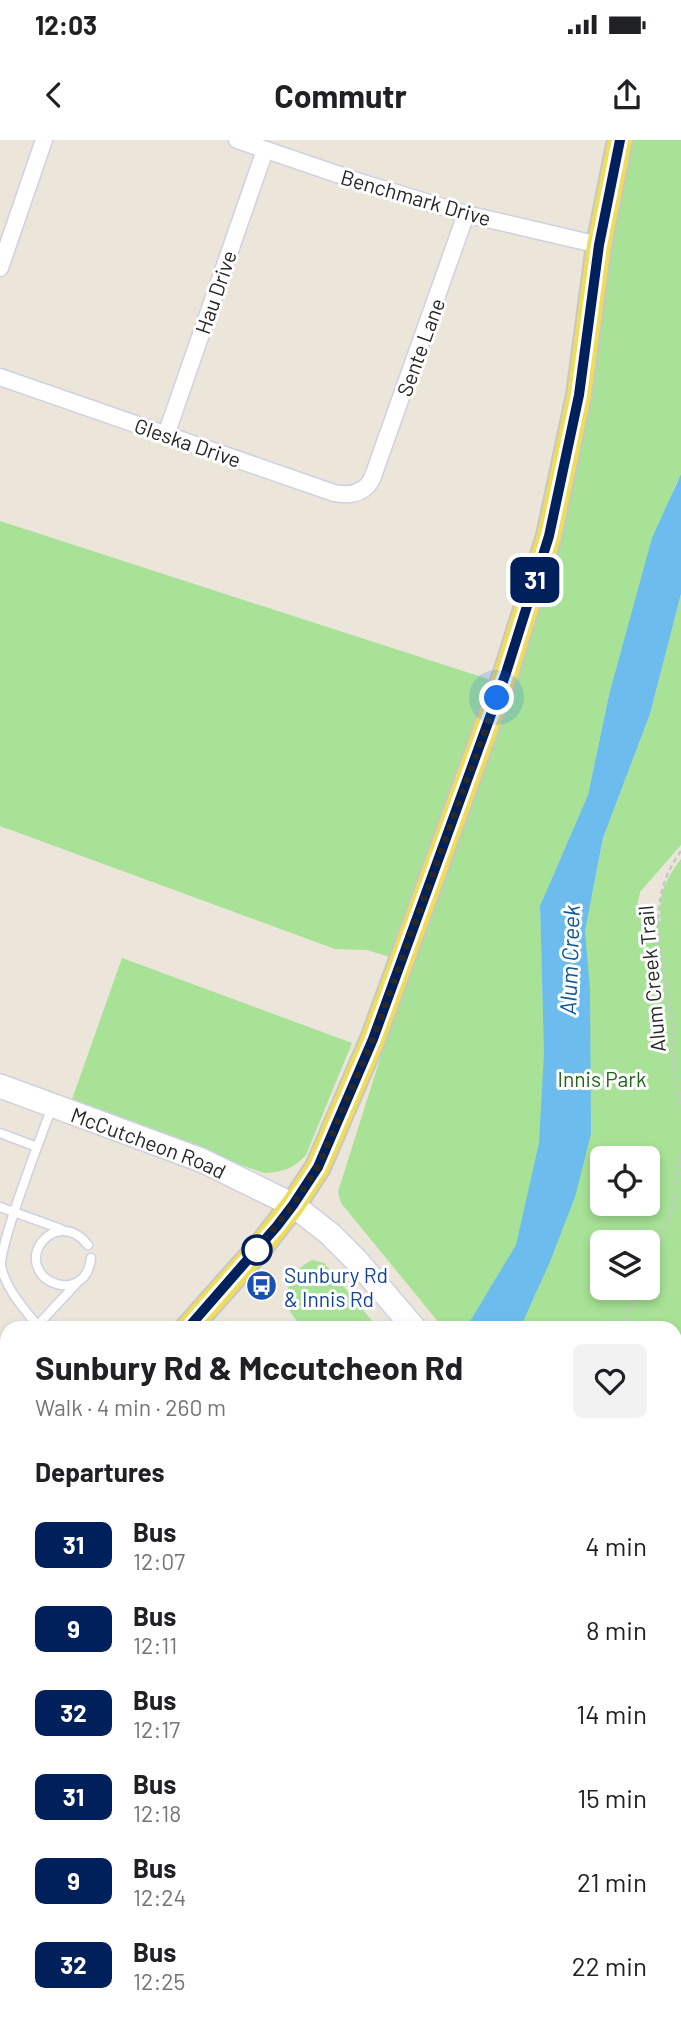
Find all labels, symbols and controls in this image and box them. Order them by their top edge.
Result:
text: 12:03 [35,9,97,40]
icon: back [35,76,73,114]
text: Commutr [274,76,407,114]
icon: share [608,76,646,114]
street label: Benchmark Drive [338,164,494,230]
street label: Hau Drive [189,247,241,337]
street label: Sente Lane [391,295,449,399]
street label: Gleska Drive [132,412,244,472]
line badge: 31 [504,557,566,603]
text: 31 [524,565,546,594]
your location [479,680,514,715]
water label: Alum Creek [553,905,585,1015]
street label: Alum Creek Trail [632,905,670,1053]
park label: Innis Park [558,1066,647,1091]
street label: McCutcheon Road [68,1101,231,1183]
map controls [590,1146,660,1300]
button: locate [590,1146,660,1216]
button: layers [590,1230,660,1300]
unlabelled marker [242,1235,272,1265]
place label: Sunbury Rd & Innis Rd [284,1262,388,1311]
bus stop icon: Sunbury Rd & Innis Rd [244,1269,278,1303]
button: heart [573,1344,647,1418]
text: Sunbury Rd & Mccutcheon Rd [35,1347,463,1387]
text: Walk · 4 min · 260 m [35,1393,226,1421]
text: Departures [35,1456,165,1487]
text: Bus [133,1516,176,1547]
text: 31 [63,1530,84,1559]
text: 4 min [585,1530,647,1561]
text: 12:07 [133,1547,185,1575]
text: Bus [133,1600,176,1631]
text: 9 [67,1614,80,1643]
text: 8 min [586,1614,647,1645]
text: 12:11 [133,1631,177,1659]
text: Bus [133,1684,176,1715]
text: 32 [60,1698,87,1727]
text: 14 min [576,1698,647,1729]
text: 12:17 [133,1715,180,1743]
text: Bus [133,1768,176,1799]
text: 31 [63,1782,84,1811]
text: 15 min [577,1782,647,1813]
text: 12:18 [133,1799,181,1827]
text: Bus [133,1852,176,1883]
text: 9 [67,1866,80,1895]
text: 21 min [577,1866,647,1897]
text: 12:24 [133,1883,186,1911]
text: Bus [133,1936,176,1967]
text: 32 [60,1950,87,1979]
text: 22 min [572,1950,647,1981]
text: 12:25 [133,1967,185,1995]

